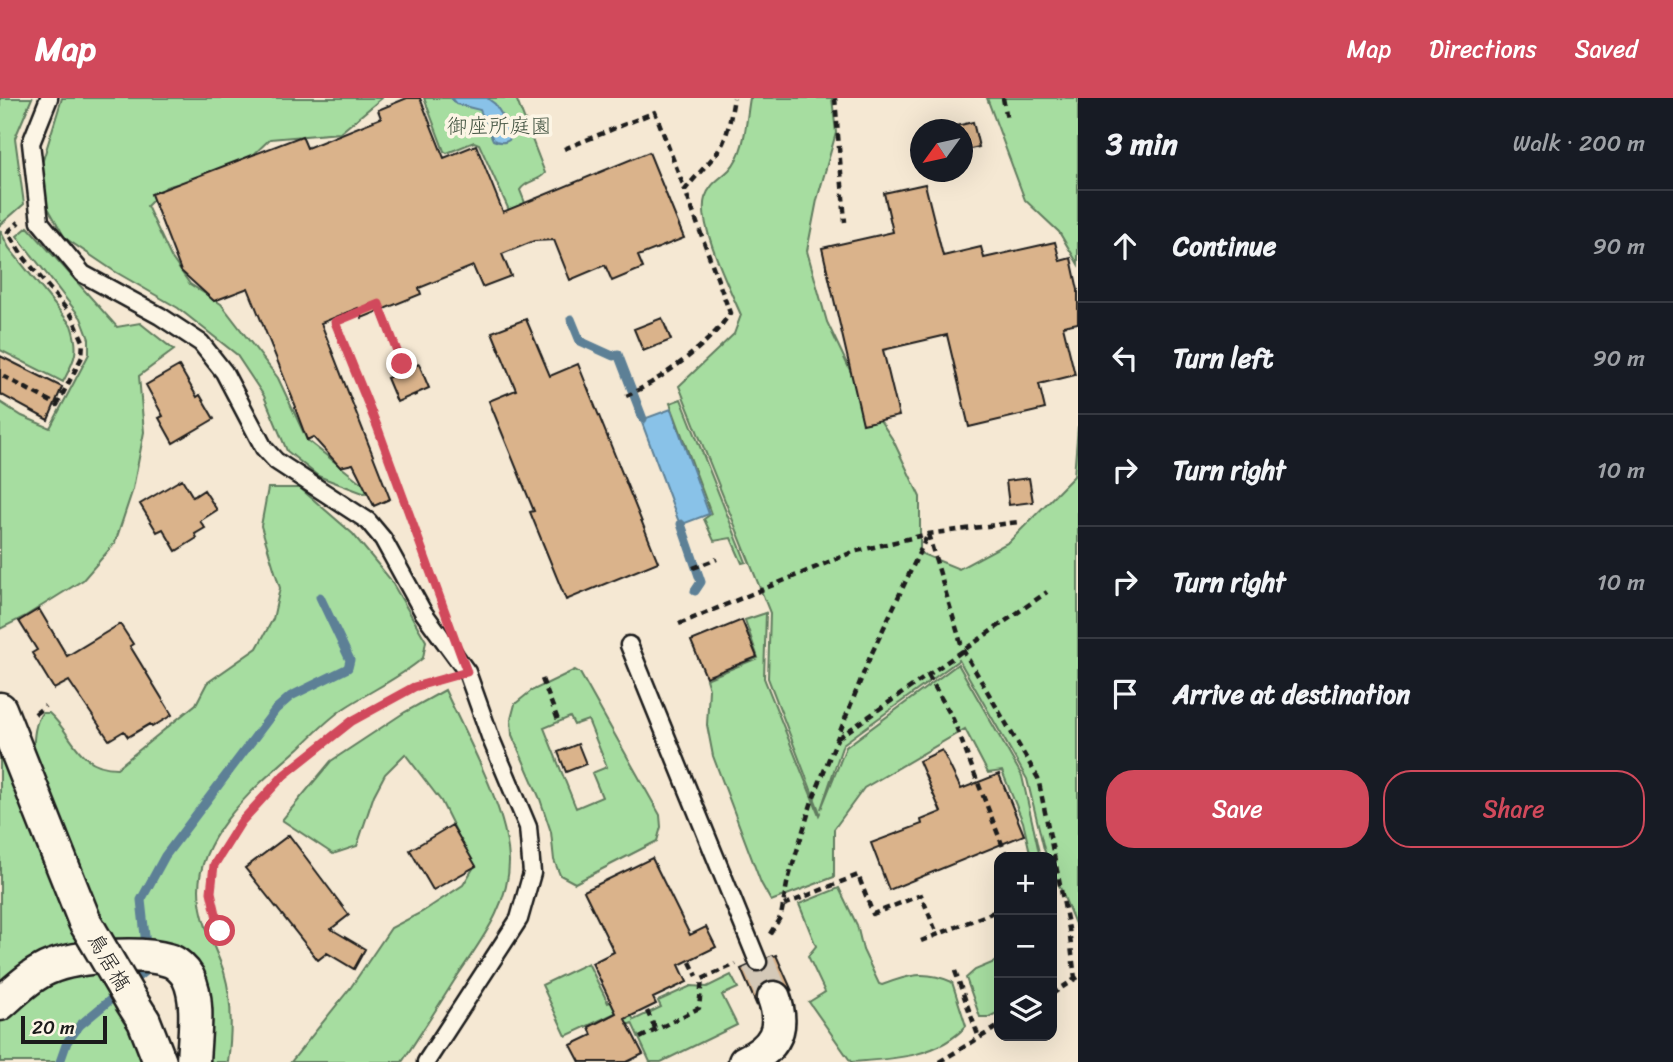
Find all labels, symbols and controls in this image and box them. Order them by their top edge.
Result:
text: Map [35,20,96,78]
text: Map [1347,28,1391,70]
text: Directions [1429,28,1537,70]
text: Saved [1575,28,1638,70]
park label: 御座所庭園 [447,107,552,145]
text: 3 min [1106,117,1178,171]
north arrow [910,119,973,182]
text: Walk · 200 m [1513,123,1645,164]
text: Continue [1173,223,1276,269]
text: 90 m [1593,226,1645,267]
icon: ahead [1106,227,1144,265]
text: Turn left [1173,335,1273,381]
text: 90 m [1593,338,1645,379]
icon: left [1106,339,1144,377]
route end [386,348,417,379]
text: Turn right [1173,447,1286,493]
text: 10 m [1597,450,1645,491]
icon: right [1106,451,1144,489]
text: Turn right [1173,559,1286,605]
text: 10 m [1597,562,1645,603]
icon: right [1106,563,1144,601]
text: Arrive at destination [1173,671,1410,717]
icon: arrive [1106,675,1144,713]
button: Save [1106,770,1369,848]
button: Share [1383,770,1645,848]
map controls [994,852,1057,1041]
button: + [994,852,1057,915]
route start [204,915,235,946]
button: − [994,915,1057,978]
street label: 鳥居𣘺 [77,925,141,999]
button: layers [994,978,1057,1041]
text: 20 m [32,1011,75,1044]
scale bar [21,1013,107,1045]

